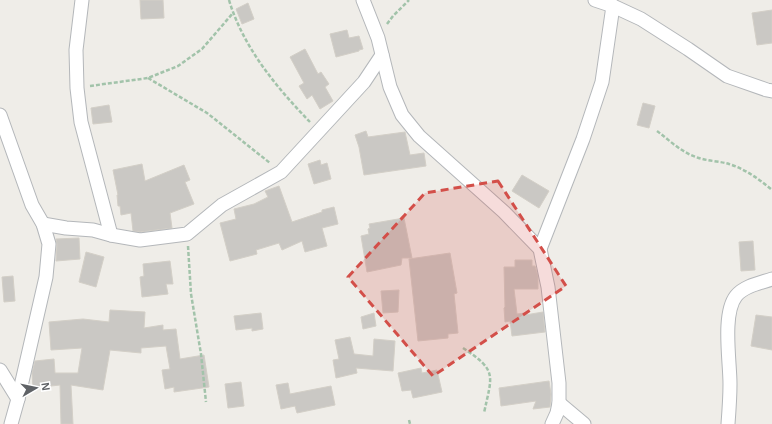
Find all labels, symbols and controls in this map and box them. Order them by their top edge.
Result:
north arrow [16,368,56,408]
text: N [39,382,52,391]

